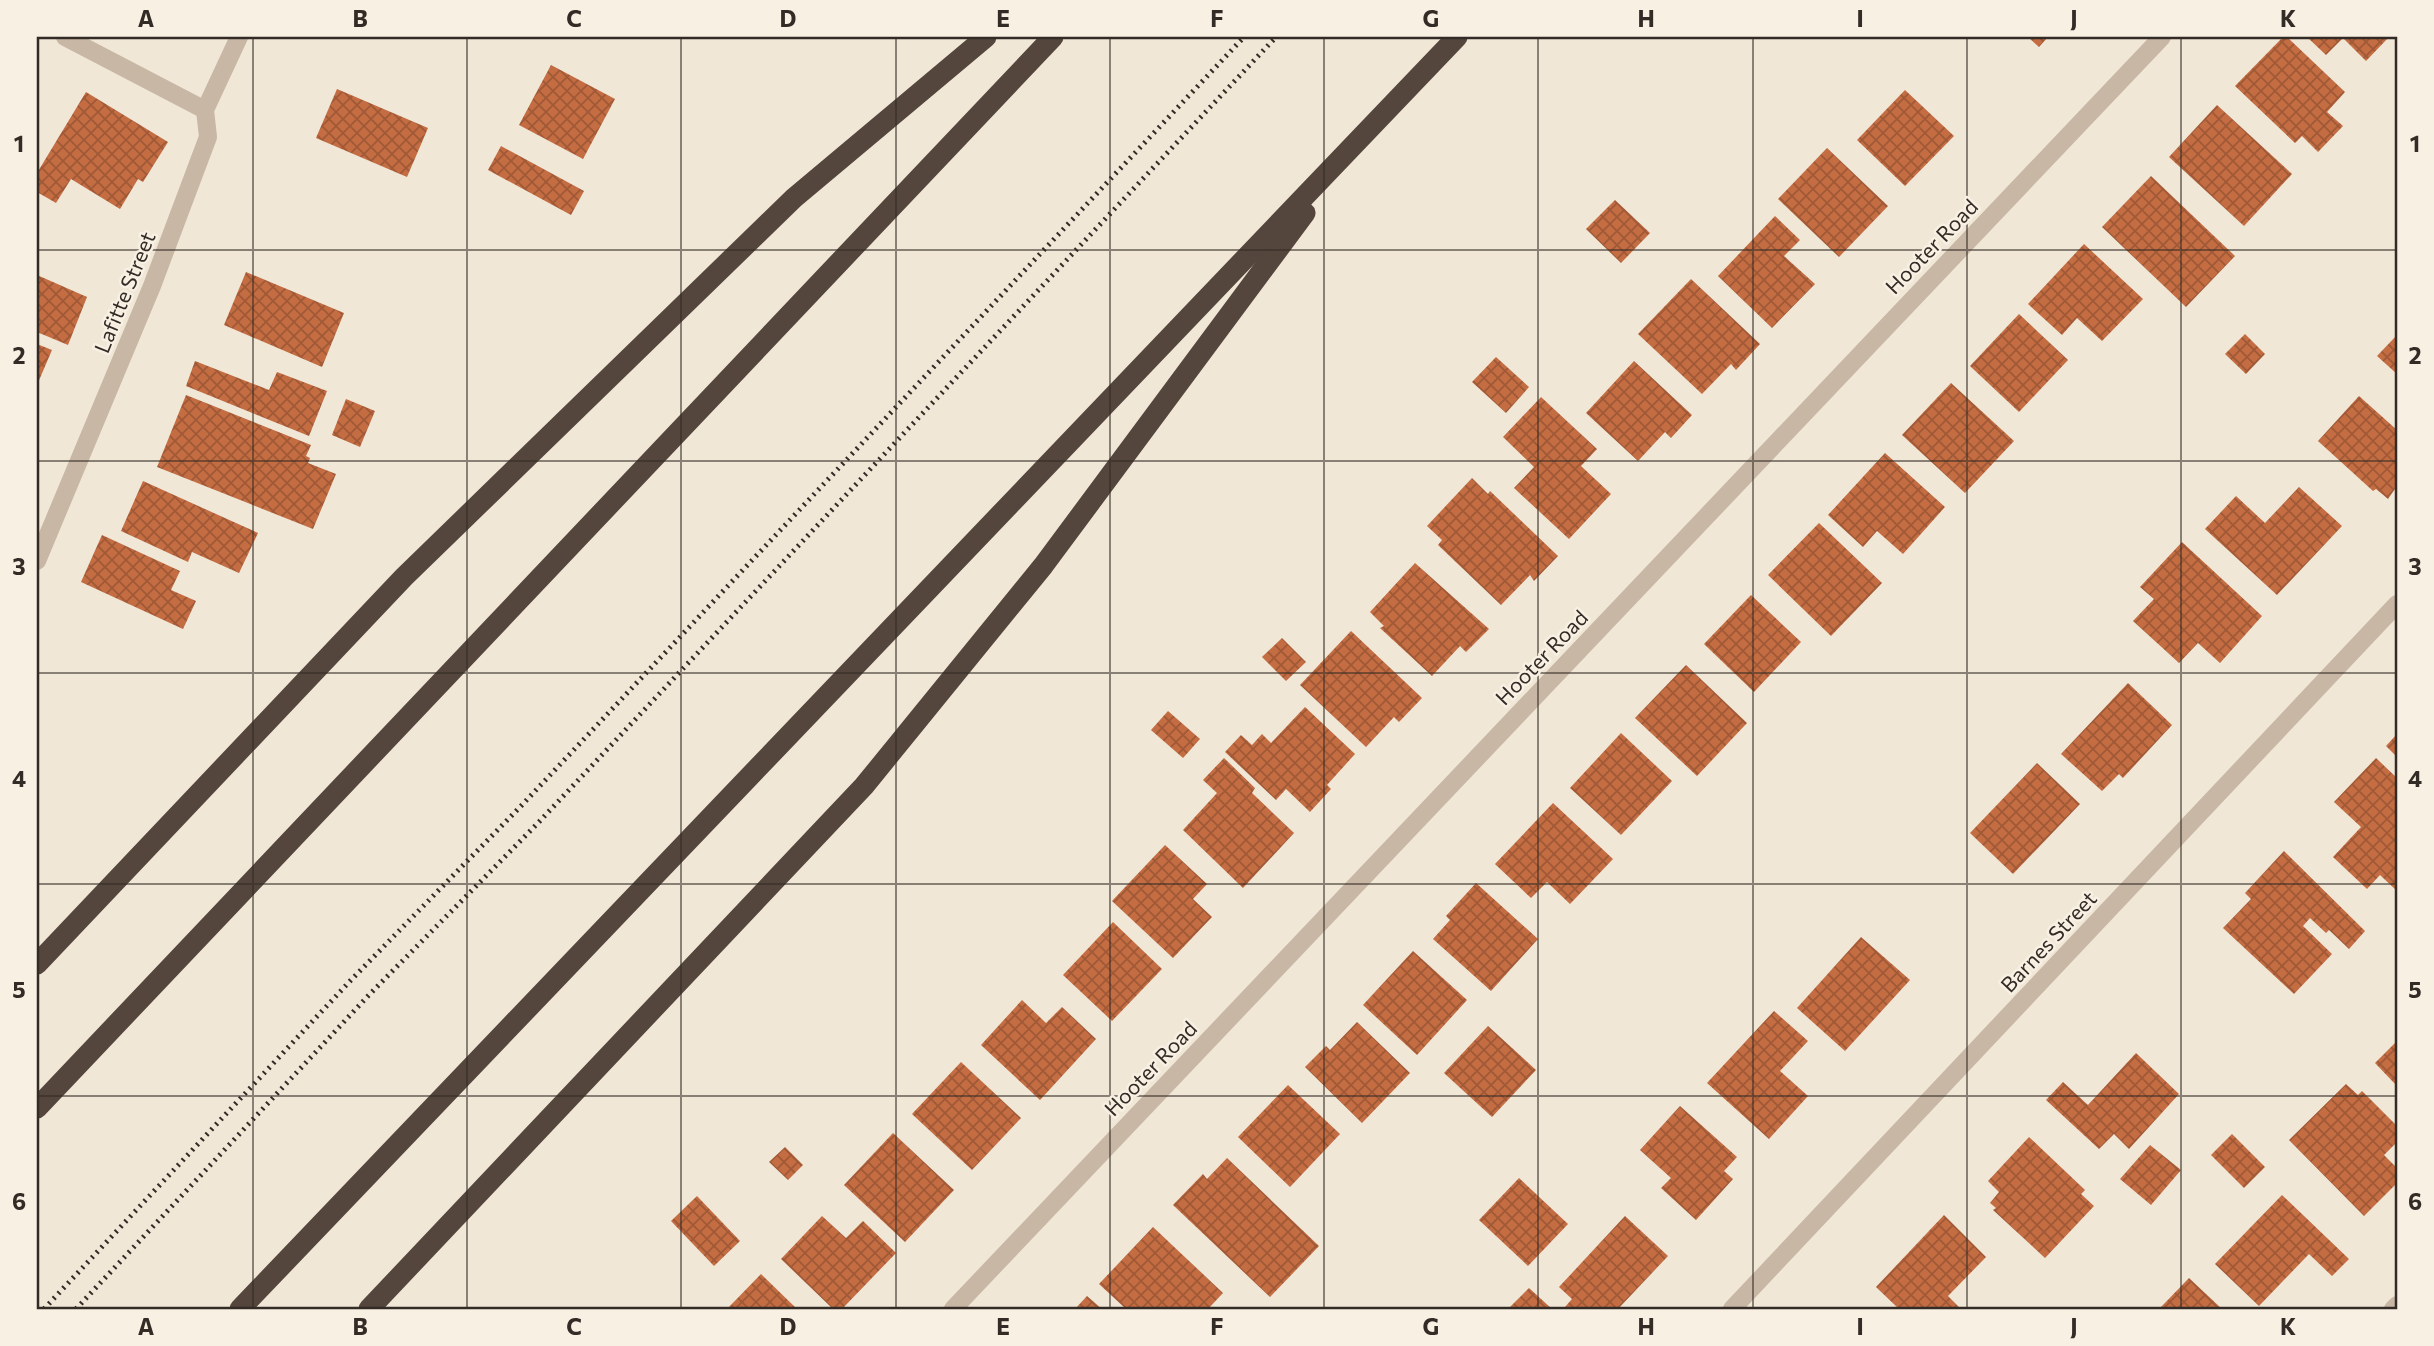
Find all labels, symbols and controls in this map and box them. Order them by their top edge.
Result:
text: A [138,4,155,32]
text: B [352,4,368,32]
text: C [566,4,582,32]
text: D [780,4,797,32]
text: E [996,4,1010,32]
text: F [1210,4,1224,32]
text: G [1423,4,1439,32]
text: H [1637,4,1655,32]
text: I [1856,4,1864,32]
text: J [2070,4,2078,32]
text: K [2280,4,2296,32]
text: 1 [14,129,24,157]
text: 1 [2410,129,2420,157]
street label: Hooter Road [1880,194,1982,298]
street label: Lafitte Street [88,228,160,356]
text: 2 [12,341,26,369]
text: 2 [2408,341,2422,369]
text: 3 [12,552,26,580]
text: 3 [2408,552,2422,580]
street label: Hooter Road [1490,605,1592,709]
text: 4 [12,764,26,792]
text: 4 [2408,764,2422,792]
street label: Barnes Street [1995,885,2101,997]
text: 5 [12,975,26,1003]
text: 5 [2408,975,2422,1003]
street label: Hooter Road [1099,1016,1201,1120]
text: 6 [12,1187,26,1215]
text: 6 [2408,1187,2422,1215]
text: A [138,1312,155,1340]
text: B [352,1312,368,1340]
text: C [566,1312,582,1340]
text: D [780,1312,797,1340]
text: E [996,1312,1010,1340]
text: F [1210,1312,1224,1340]
text: G [1423,1312,1439,1340]
text: H [1637,1312,1655,1340]
text: I [1856,1312,1864,1340]
text: J [2070,1312,2078,1340]
text: K [2280,1312,2296,1340]

